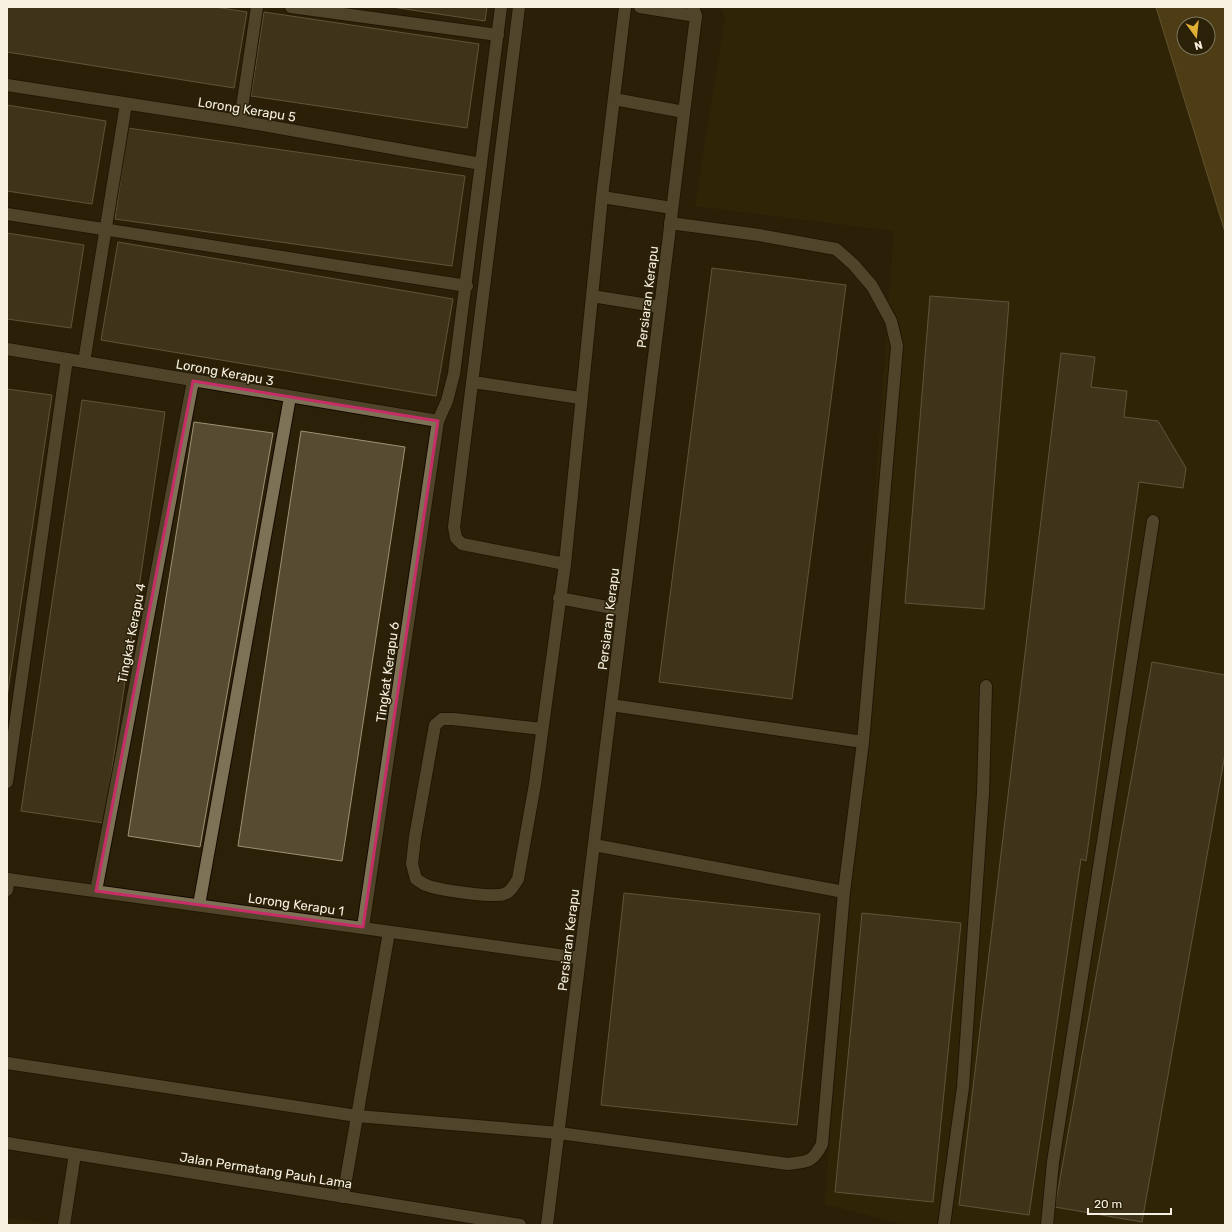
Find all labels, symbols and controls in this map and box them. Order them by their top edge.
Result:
north arrow [1176,16,1216,56]
text: N [1193,38,1204,53]
street label: Lorong Kerapu 5 [197,94,297,126]
street label: Persiaran Kerapu [634,245,661,349]
street label: Lorong Kerapu 3 [175,357,275,389]
street label: Persiaran Kerapu [595,567,622,671]
street label: Tingkat Kerapu 4 [114,582,150,685]
street label: Tingkat Kerapu 6 [373,621,403,724]
street label: Persiaran Kerapu [555,888,582,992]
street label: Lorong Kerapu 1 [247,890,345,920]
street label: Jalan Permatang Pauh Lama [178,1149,353,1193]
scale bar [1088,1190,1171,1216]
text: 20 m [1094,1197,1122,1211]

